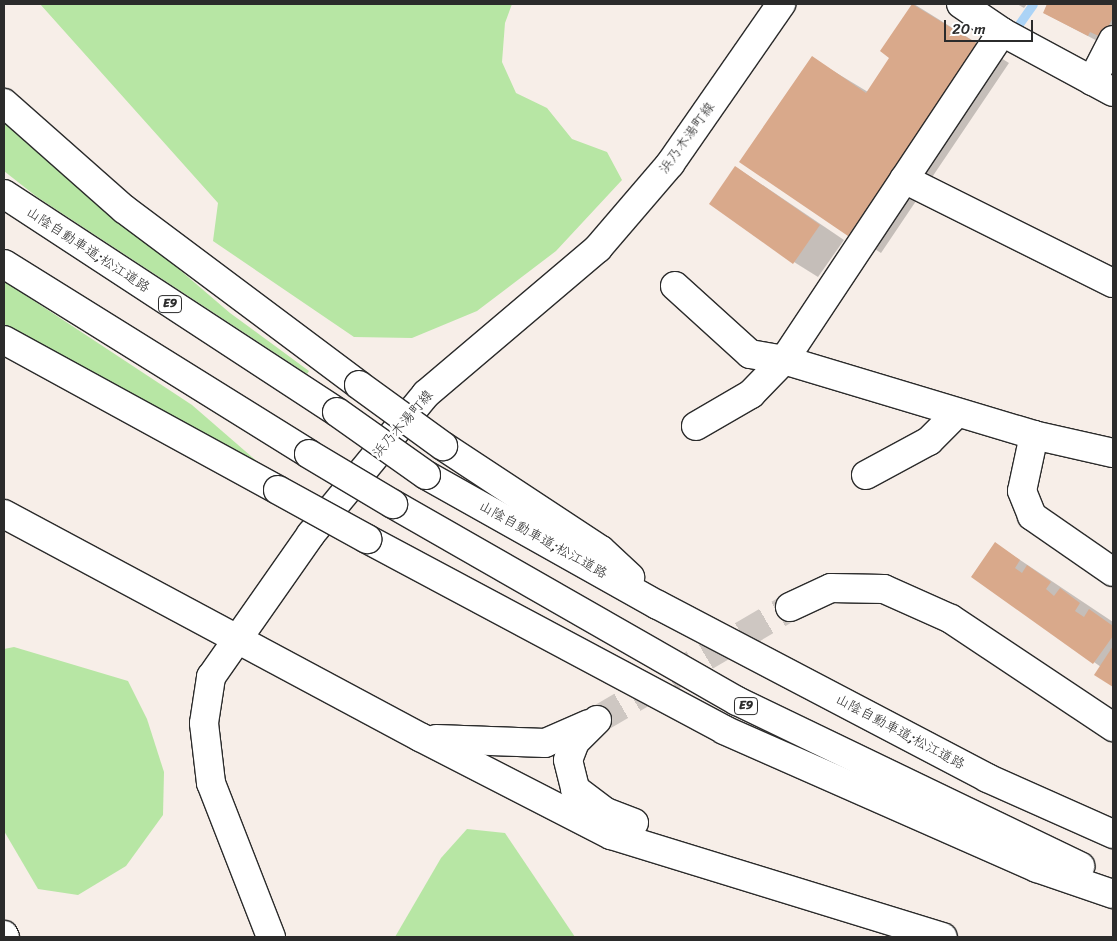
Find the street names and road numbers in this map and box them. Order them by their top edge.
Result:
street label: 浜乃木湯町線 [656,99,718,177]
street label: 山陰自動車道;松江道路 [23,204,153,296]
road number: E9 [158,294,182,314]
street label: 浜乃木湯町線 [369,387,437,461]
street label: 山陰自動車道;松江道路 [476,498,610,582]
street label: 山陰自動車道;松江道路 [832,691,968,773]
road number: E9 [734,696,758,716]

